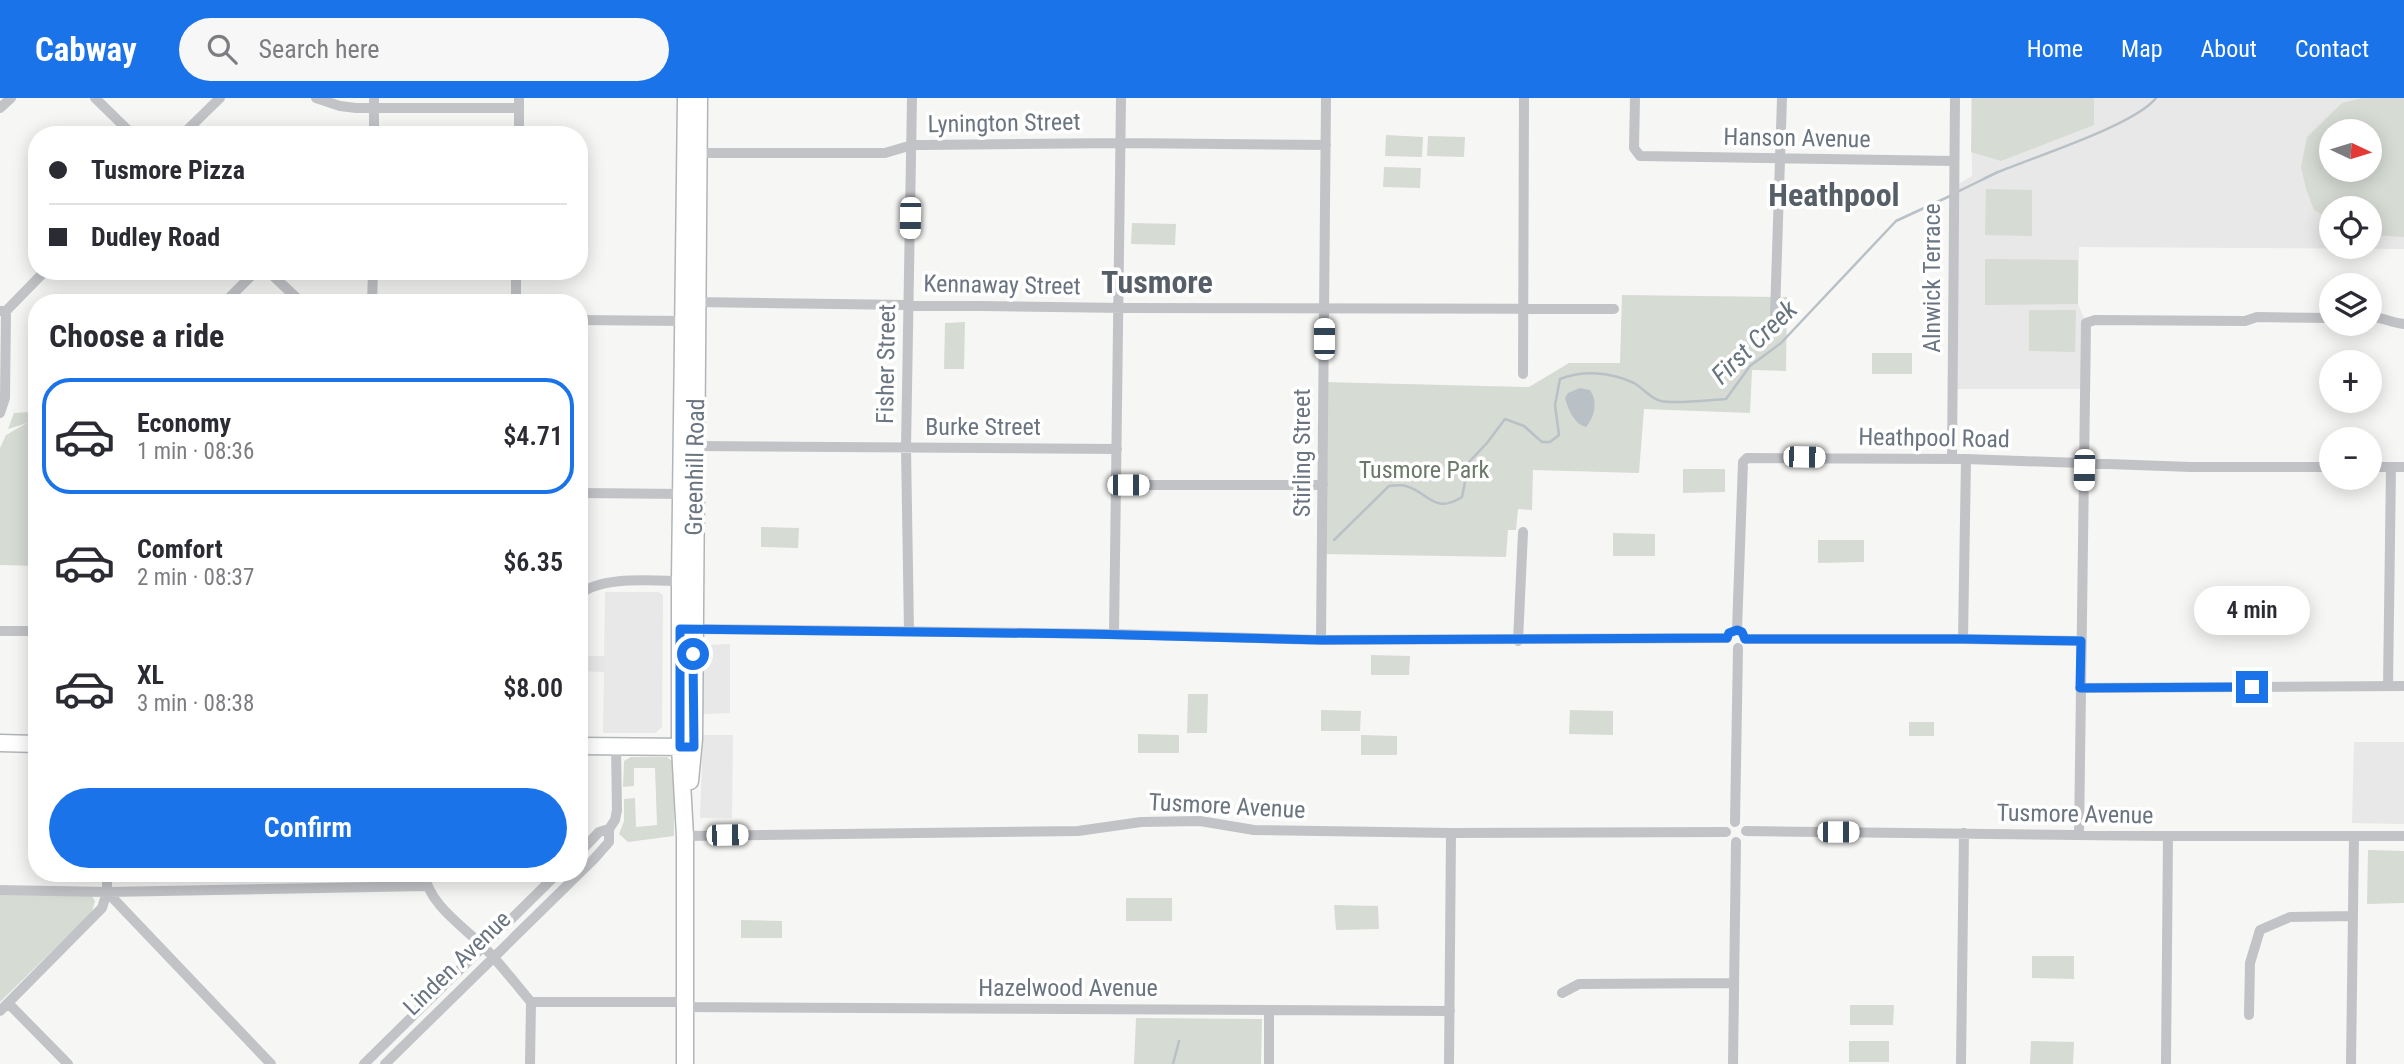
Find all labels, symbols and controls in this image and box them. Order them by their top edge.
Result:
search box [179,18,669,81]
text: Cabway [35,30,137,69]
icon: search [203,30,241,68]
text: Search here [259,34,380,64]
text: Home [2027,35,2083,63]
text: Map [2121,35,2163,63]
text: About [2201,35,2257,63]
text: Contact [2295,35,2369,63]
street label: Lynington Street [927,108,1081,138]
north arrow [2319,119,2382,182]
map controls [2319,119,2382,490]
street label: Hanson Avenue [1723,123,1871,153]
text: Tusmore Pizza [91,155,245,185]
district label: Heathpool [1768,176,1900,214]
button: locate [2319,196,2382,259]
car [900,197,921,239]
street label: Alnwick Terrace [1918,203,1946,353]
text: Dudley Road [91,222,220,252]
district label: Tusmore [1101,263,1213,301]
street label: Kennaway Street [923,270,1081,300]
button: layers [2319,273,2382,336]
water label: First Creek [1705,294,1803,390]
street label: Fisher Street [871,304,901,424]
text: Choose a ride [49,317,224,355]
car [1314,318,1335,360]
button: + [2319,350,2382,413]
street label: Stirling Street [1288,389,1316,517]
street label: Greenhill Road [680,398,710,536]
icon: car [53,405,116,468]
text: Economy [137,408,231,438]
street label: Burke Street [925,413,1041,441]
text: $4.71 [503,421,563,451]
street label: Heathpool Road [1858,423,2010,453]
button: − [2319,427,2382,490]
text: 1 min · 08:36 [137,438,254,465]
car [1783,446,1826,468]
car [2074,449,2095,491]
park label: Tusmore Park [1359,456,1490,484]
car [1108,475,1150,496]
icon: car [53,531,116,594]
text: Comfort [137,534,223,564]
text: $6.35 [503,547,563,577]
text: 2 min · 08:37 [137,564,254,591]
callout: 4 min [2194,586,2310,634]
text: 4 min [2227,597,2277,624]
route start [677,638,709,670]
icon: car [53,657,116,720]
text: XL [137,660,164,690]
route end [2236,671,2268,703]
text: $8.00 [503,673,563,703]
text: 3 min · 08:38 [137,690,254,717]
button: Confirm [49,788,567,868]
street label: Tusmore Avenue [1148,788,1306,824]
street label: Tusmore Avenue [1996,799,2154,829]
car [1818,822,1860,843]
car [706,824,749,846]
street label: Linden Avenue [398,905,516,1021]
street label: Hazelwood Avenue [978,974,1158,1002]

